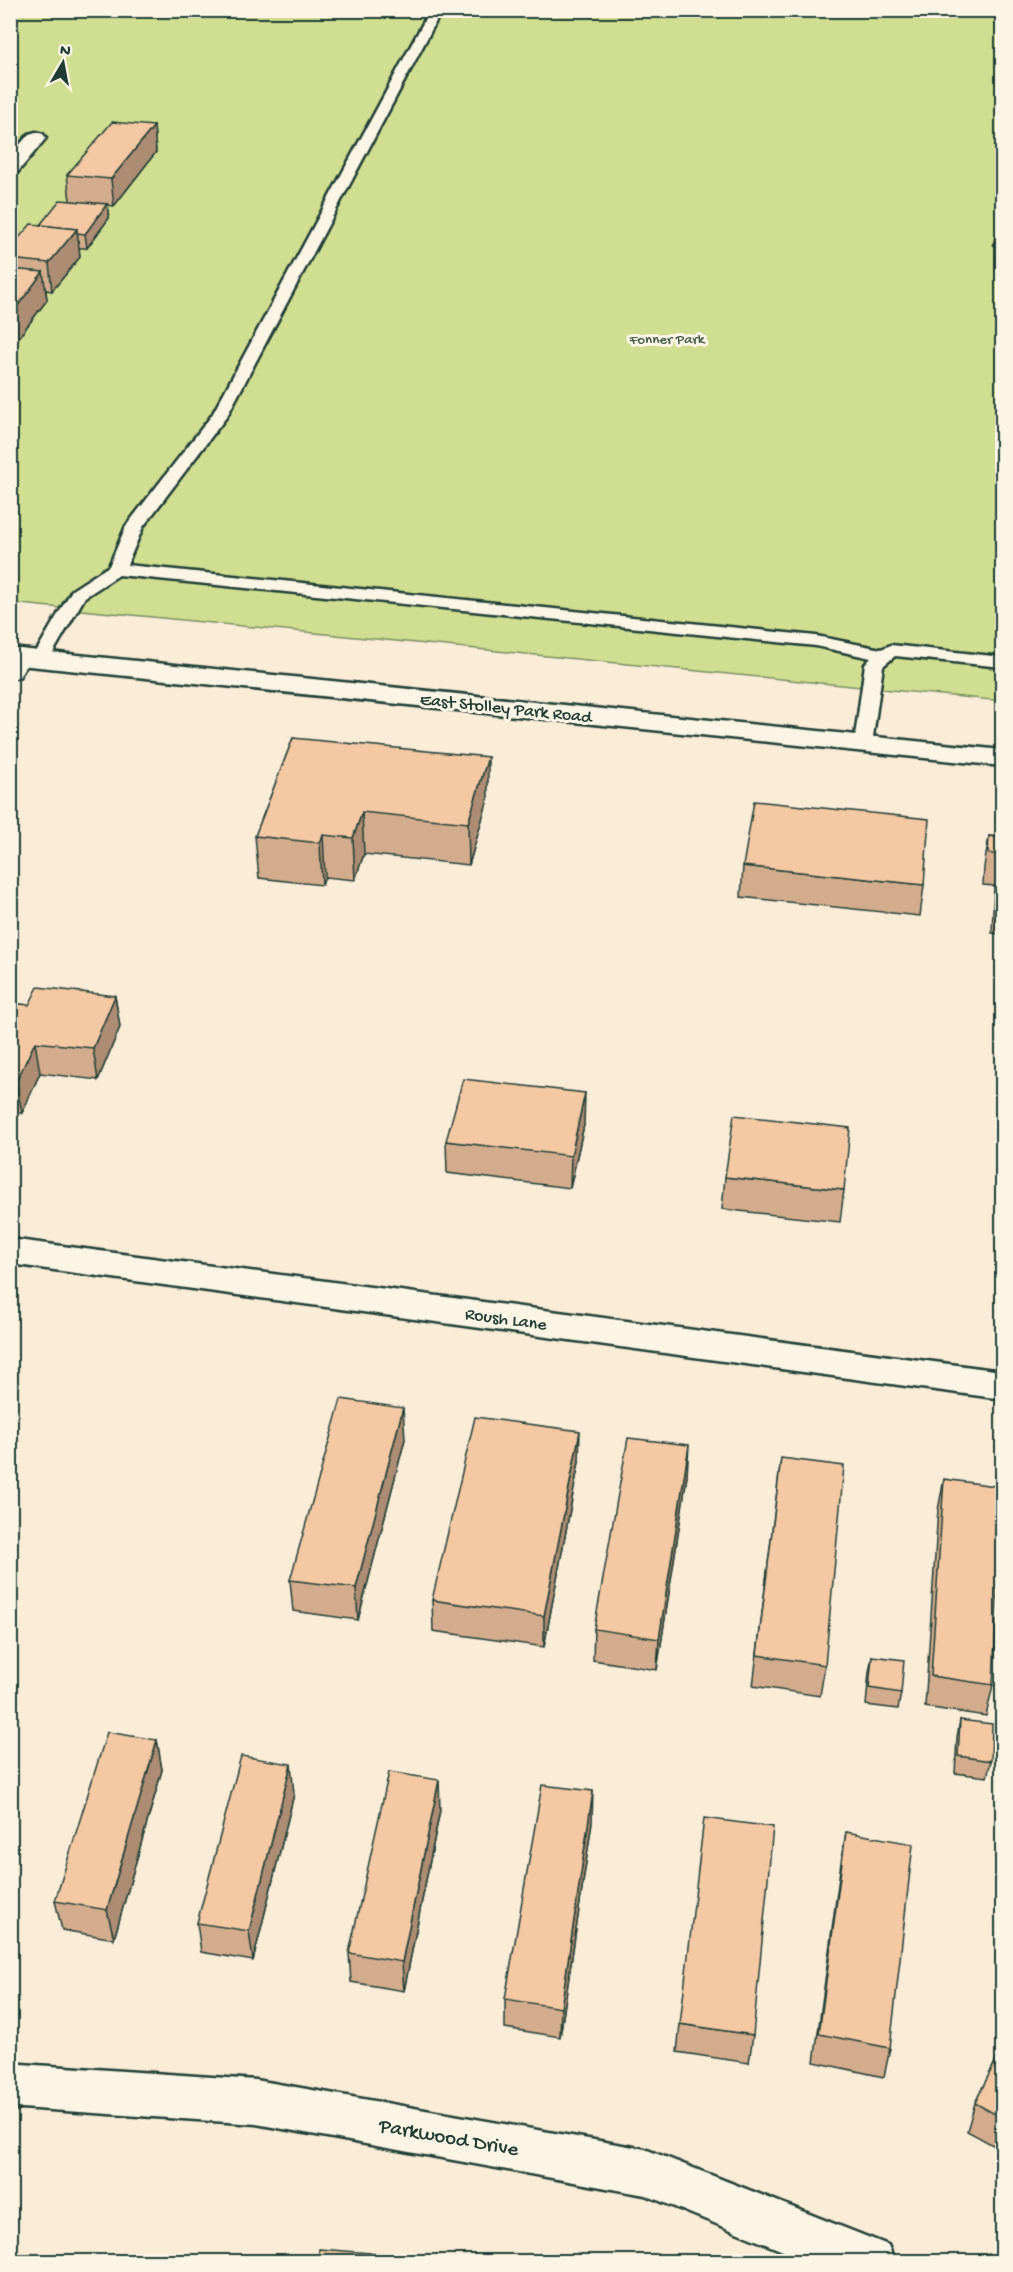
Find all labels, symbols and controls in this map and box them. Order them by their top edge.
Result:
north arrow [33,33,93,93]
text: N [58,41,72,62]
park label: Fonner Park [629,331,706,349]
street label: East Stolley Park Road [419,690,594,729]
street label: Roush Lane [463,1304,549,1337]
street label: Parkwood Drive [376,2115,521,2164]

